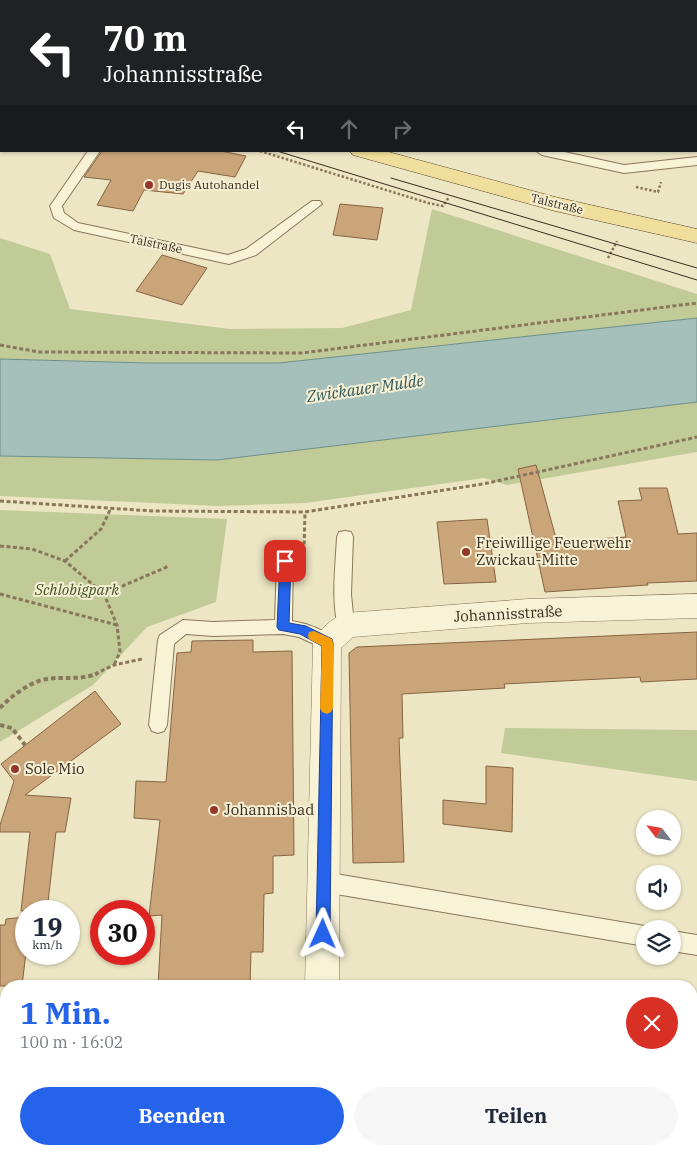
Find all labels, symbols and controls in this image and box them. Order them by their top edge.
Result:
text: 70 m [103,15,187,61]
icon: left [20,20,85,85]
text: Johannisstraße [103,59,263,88]
icon: left [282,115,310,143]
icon: ahead [335,115,363,143]
icon: right [388,115,416,143]
place label: Dugis Autohandel [159,177,260,192]
marker: Dugis Autohandel [143,179,155,191]
street label: Talstraße [529,190,585,217]
street label: Talstraße [128,231,184,256]
water label: Zwickauer Mulde [304,370,425,406]
place label: Freiwillige Feuerwehr Zwickau-Mitte [476,533,631,569]
pin [264,540,306,582]
marker: Freiwillige Feuerwehr Zwickau-Mitte [460,546,472,558]
icon: arrive [271,547,299,575]
park label: Schlobigpark [34,580,119,599]
street label: Johannisstraße [453,601,563,626]
place label: Sole Mio [25,759,85,778]
marker: Sole Mio [9,763,21,775]
place label: Johannisbad [224,800,314,819]
marker: Johannisbad [208,804,220,816]
north arrow [636,810,681,855]
map controls [636,810,681,965]
button: sound [636,865,681,910]
speed limit sign: 30 [90,900,155,965]
position arrow [296,907,348,959]
text: 19 [32,910,63,943]
button: layers [636,920,681,965]
text: km/h [32,937,63,952]
text: 1 Min. [20,993,111,1032]
button: close [626,997,678,1049]
text: 100 m · 16:02 [20,1032,123,1052]
button: Beenden [20,1087,344,1145]
button: Teilen [354,1087,678,1145]

